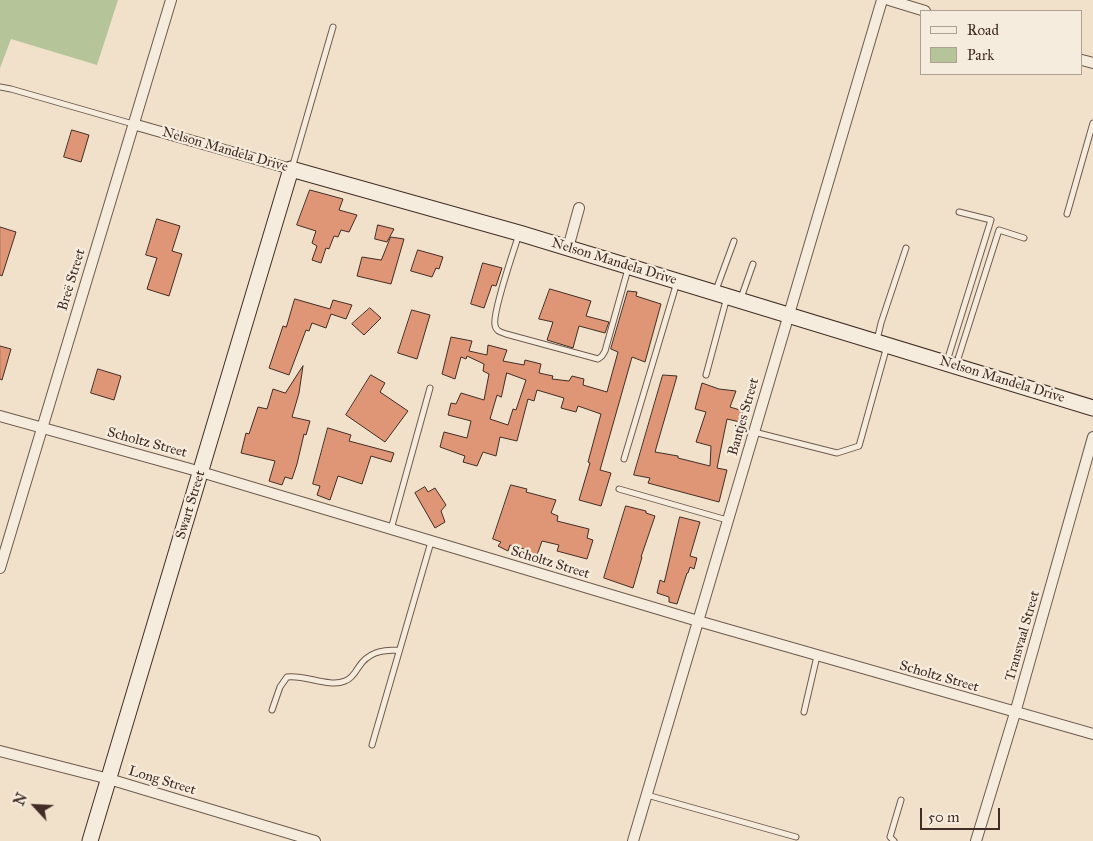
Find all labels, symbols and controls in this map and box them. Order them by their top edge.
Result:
legend [920,10,1083,75]
text: Road [967,21,999,39]
text: Park [967,46,994,64]
street label: Nelson Mandela Drive [160,124,290,176]
street label: Nelson Mandela Drive [549,235,679,289]
street label: Breë Street [55,247,89,313]
street label: Nelson Mandela Drive [937,353,1067,407]
street label: Bantjes Street [725,376,763,458]
street label: Scholtz Street [105,424,189,462]
street label: Swart Street [173,469,209,541]
street label: Scholtz Street [508,543,592,583]
street label: Transvaal Street [1002,589,1044,683]
street label: Scholtz Street [897,658,981,696]
street label: Long Street [126,763,198,799]
north arrow [10,781,60,831]
text: N [11,790,31,808]
scale bar [923,798,1003,830]
text: 50 m [928,808,960,826]

